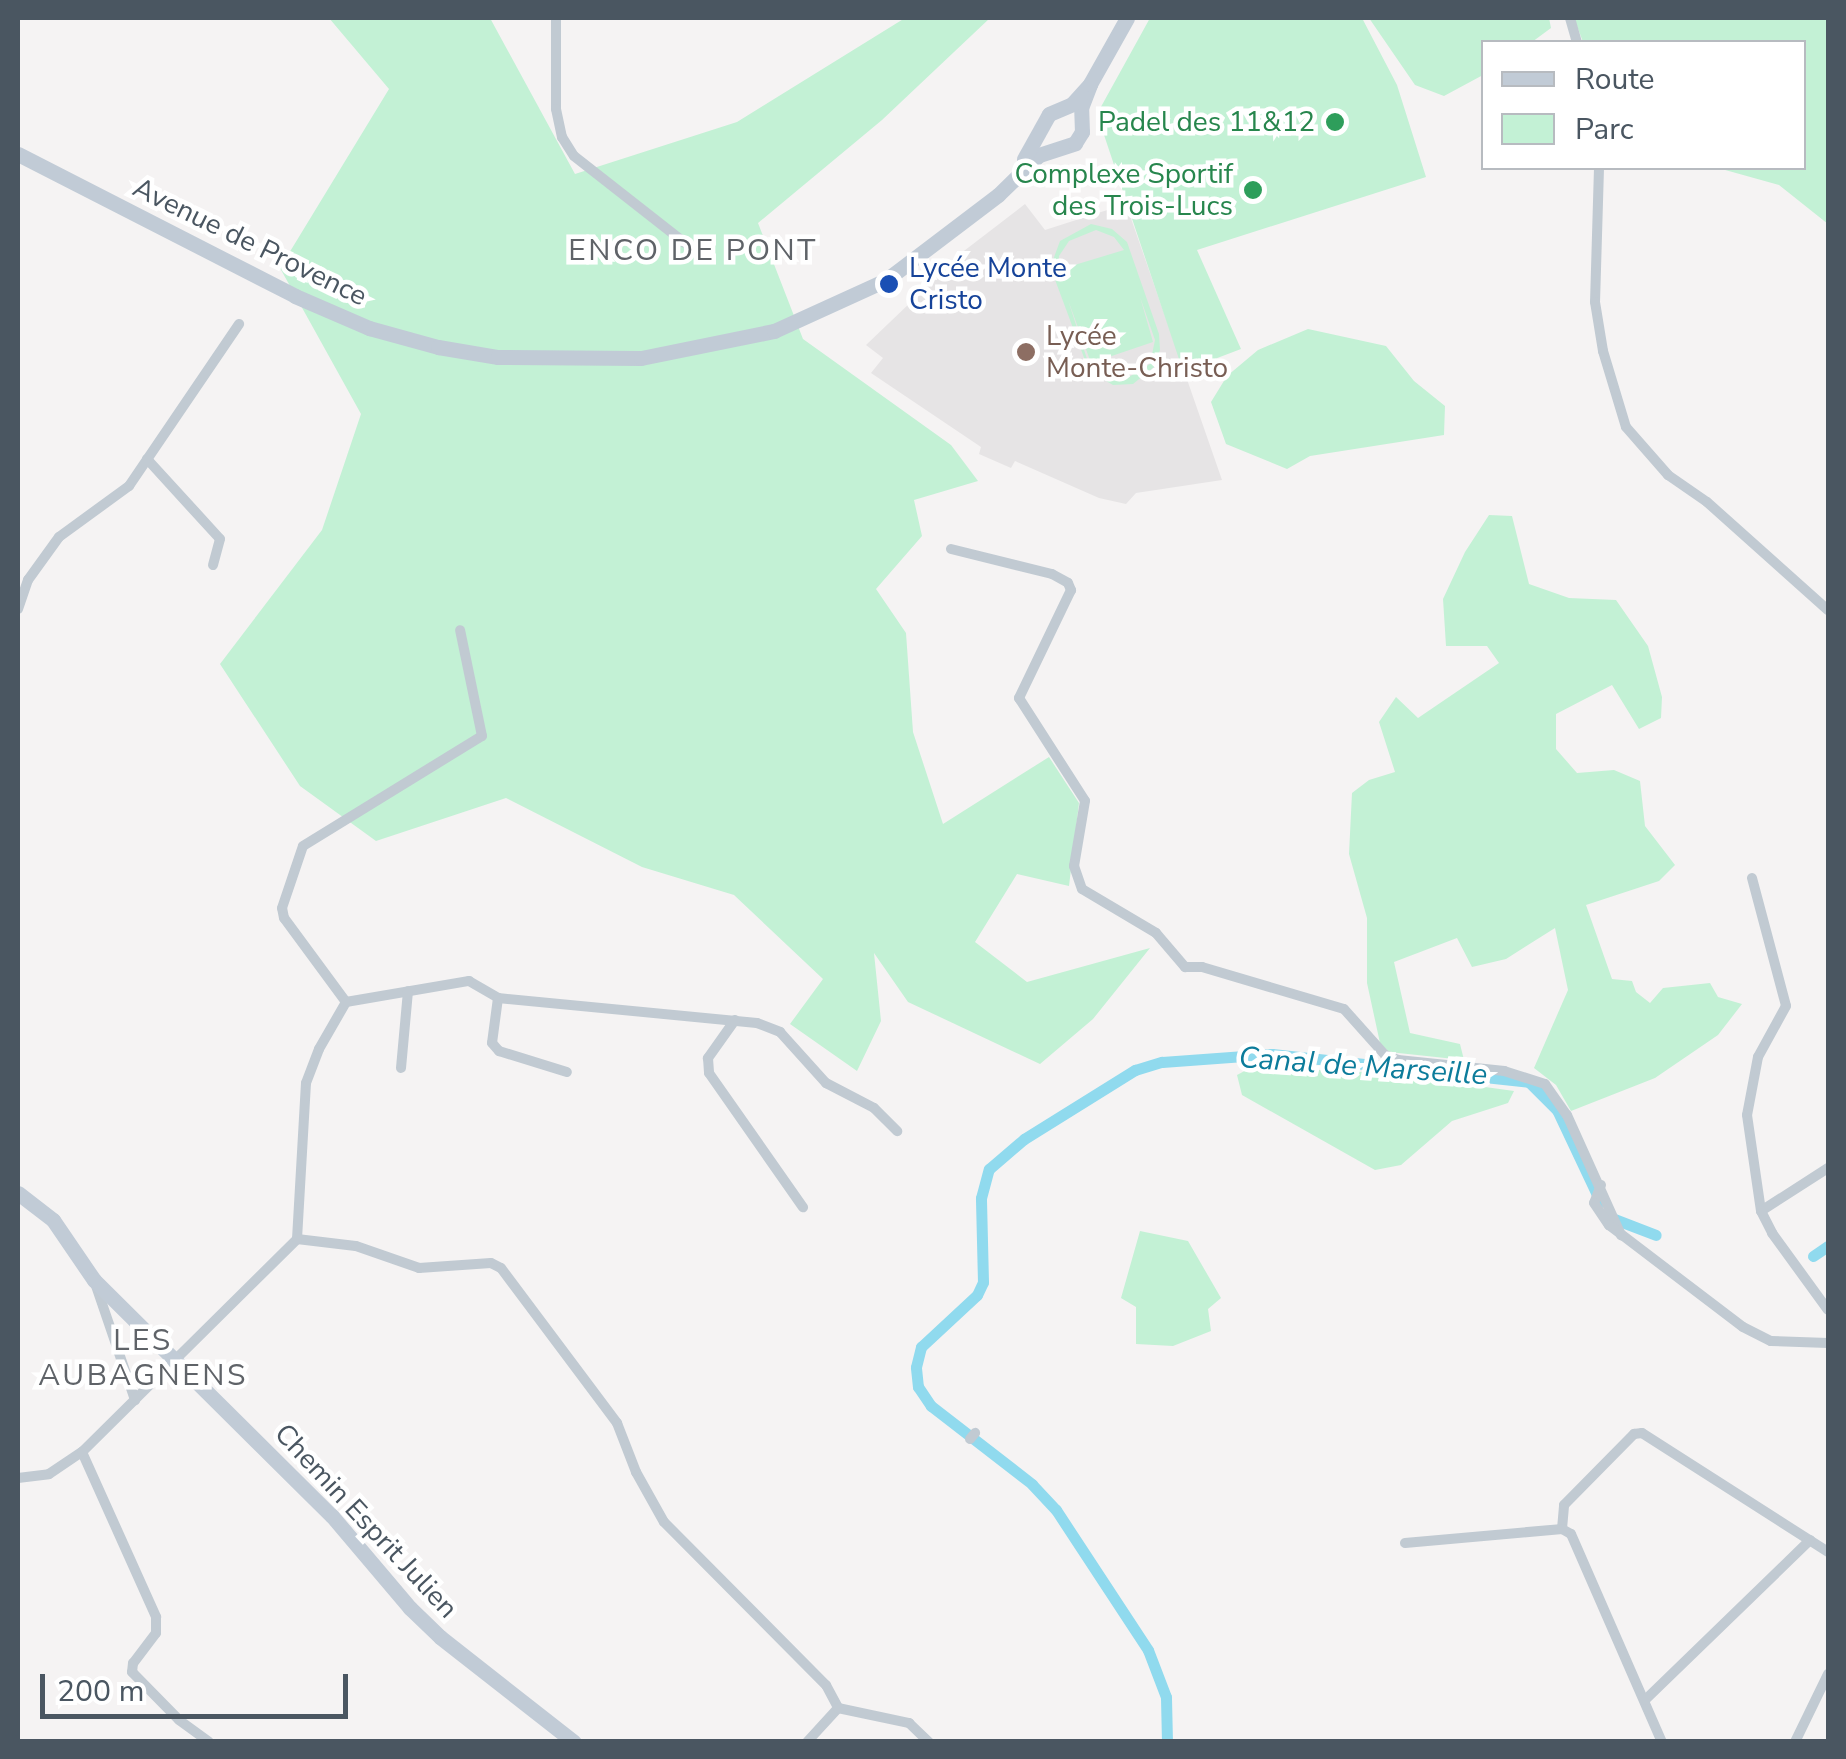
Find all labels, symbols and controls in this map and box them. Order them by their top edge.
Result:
legend [1481,40,1806,170]
text: Route [1575,59,1655,100]
place label: Padel des 11&12 [1098,105,1315,139]
text: Parc [1575,109,1634,150]
marker: Padel des 11&12 [1324,111,1346,133]
place label: Complexe Sportif des Trois-Lucs [1014,157,1233,223]
street label: Avenue de Provence [128,171,372,313]
marker: Complexe Sportif des Trois-Lucs [1242,179,1264,201]
district label: ENCO DE PONT [568,233,818,269]
place label: Lycée Monte Cristo [909,251,1067,317]
marker: Lycée Monte Cristo [878,273,900,295]
place label: Lycée Monte-Christo [1046,319,1228,385]
marker: Lycée Monte-Christo [1015,341,1037,363]
water label: Canal de Marseille [1237,1040,1489,1094]
district label: LES AUBAGNENS [38,1323,248,1394]
street label: Chemin Esprit Julien [267,1417,465,1625]
scale bar [45,1654,352,1716]
text: 200 m [57,1671,144,1712]

